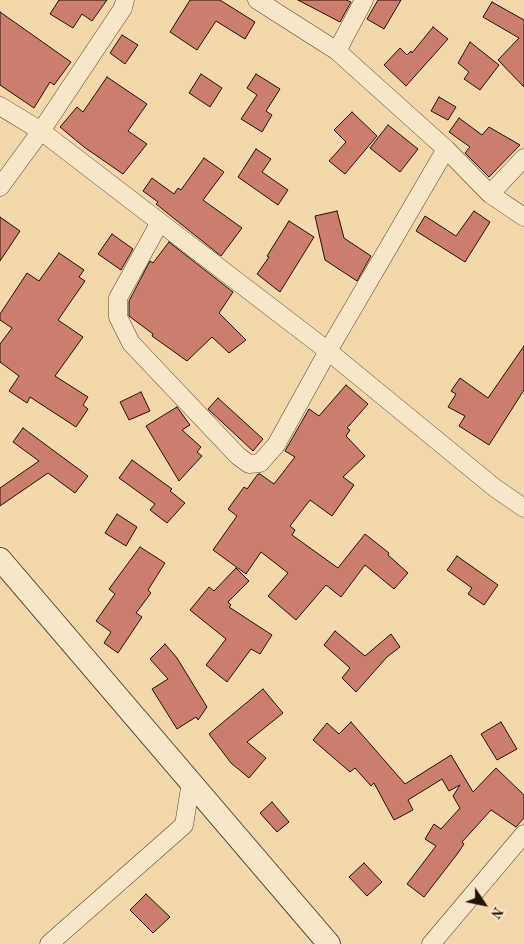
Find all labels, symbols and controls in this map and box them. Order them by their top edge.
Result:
north arrow [459,879,509,929]
text: N [488,904,505,921]

